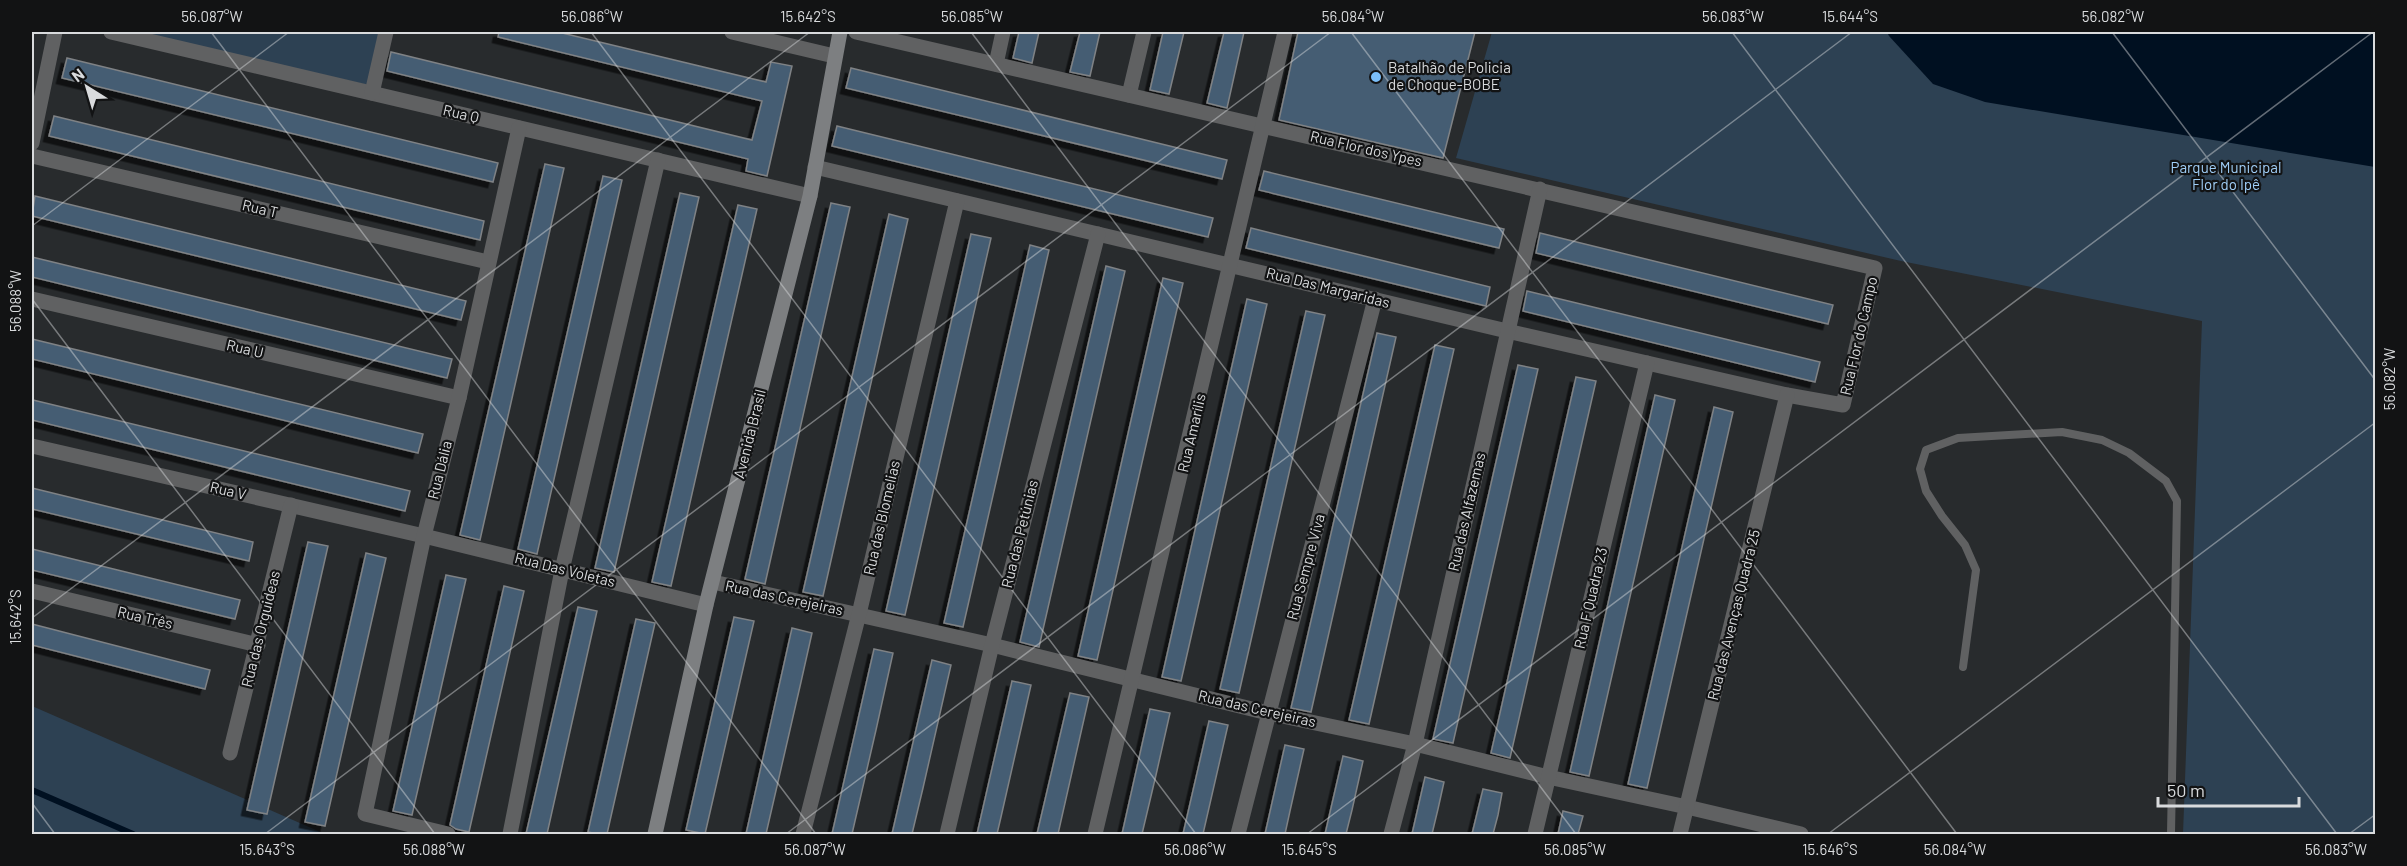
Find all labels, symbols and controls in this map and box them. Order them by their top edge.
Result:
text: 56.087°W [181,7,243,25]
text: 56.086°W [561,7,623,25]
text: 15.642°S [780,7,836,25]
text: 56.085°W [941,7,1003,25]
text: 56.084°W [1322,7,1384,25]
text: 56.083°W [1702,7,1764,25]
text: 15.644°S [1822,7,1878,25]
text: 56.082°W [2082,7,2144,25]
north arrow [57,57,117,117]
place label: Batalhão de Policia de Choque-BOBE [1388,58,1511,93]
text: N [68,64,88,85]
marker: Batalhão de Policia de Choque-BOBE [1369,70,1383,84]
street label: Rua Q [441,100,481,126]
street label: Rua Flor dos Ypes [1309,126,1424,170]
park label: Parque Municipal Flor do Ipê [2171,158,2281,193]
street label: Rua T [240,195,280,221]
street label: Rua Das Margaridas [1265,263,1392,311]
text: 56.088°W [6,270,24,332]
street label: Rua Flor do Campo [1836,275,1880,397]
street label: Rua U [225,335,266,361]
text: 56.082°W [2380,348,2398,410]
street label: Avenida Brasil [729,387,769,480]
street label: Rua Amarílis [1173,392,1209,474]
street label: Rua Dália [423,439,455,501]
street label: Rua das Alfazemas [1444,451,1488,573]
street label: Rua das Blomelias [859,459,903,577]
street label: Rua V [208,477,248,503]
street label: Rua das Petúnias [997,478,1041,590]
street label: Rua Sempre Viva [1282,512,1328,622]
street label: Rua das Avenças Quadra 25 [1703,527,1763,702]
street label: Rua F Quadra 23 [1570,545,1610,650]
street label: Rua Das Voletas [513,548,617,590]
street label: Rua das Orguideas [237,569,283,689]
street label: Rua das Cerejeiras [724,576,845,618]
text: 15.642°S [6,589,24,645]
street label: Rua Três [116,602,175,632]
street label: Rua das Cerejeiras [1197,686,1318,730]
scale bar [2158,770,2299,808]
text: 50 m [2167,779,2205,801]
text: 15.643°S [239,840,295,858]
text: 56.088°W [403,840,465,858]
text: 56.087°W [784,840,846,858]
text: 56.086°W [1164,840,1226,858]
text: 15.645°S [1281,840,1337,858]
text: 56.085°W [1544,840,1606,858]
text: 15.646°S [1802,840,1858,858]
text: 56.084°W [1924,840,1986,858]
text: 56.083°W [2305,840,2367,858]

